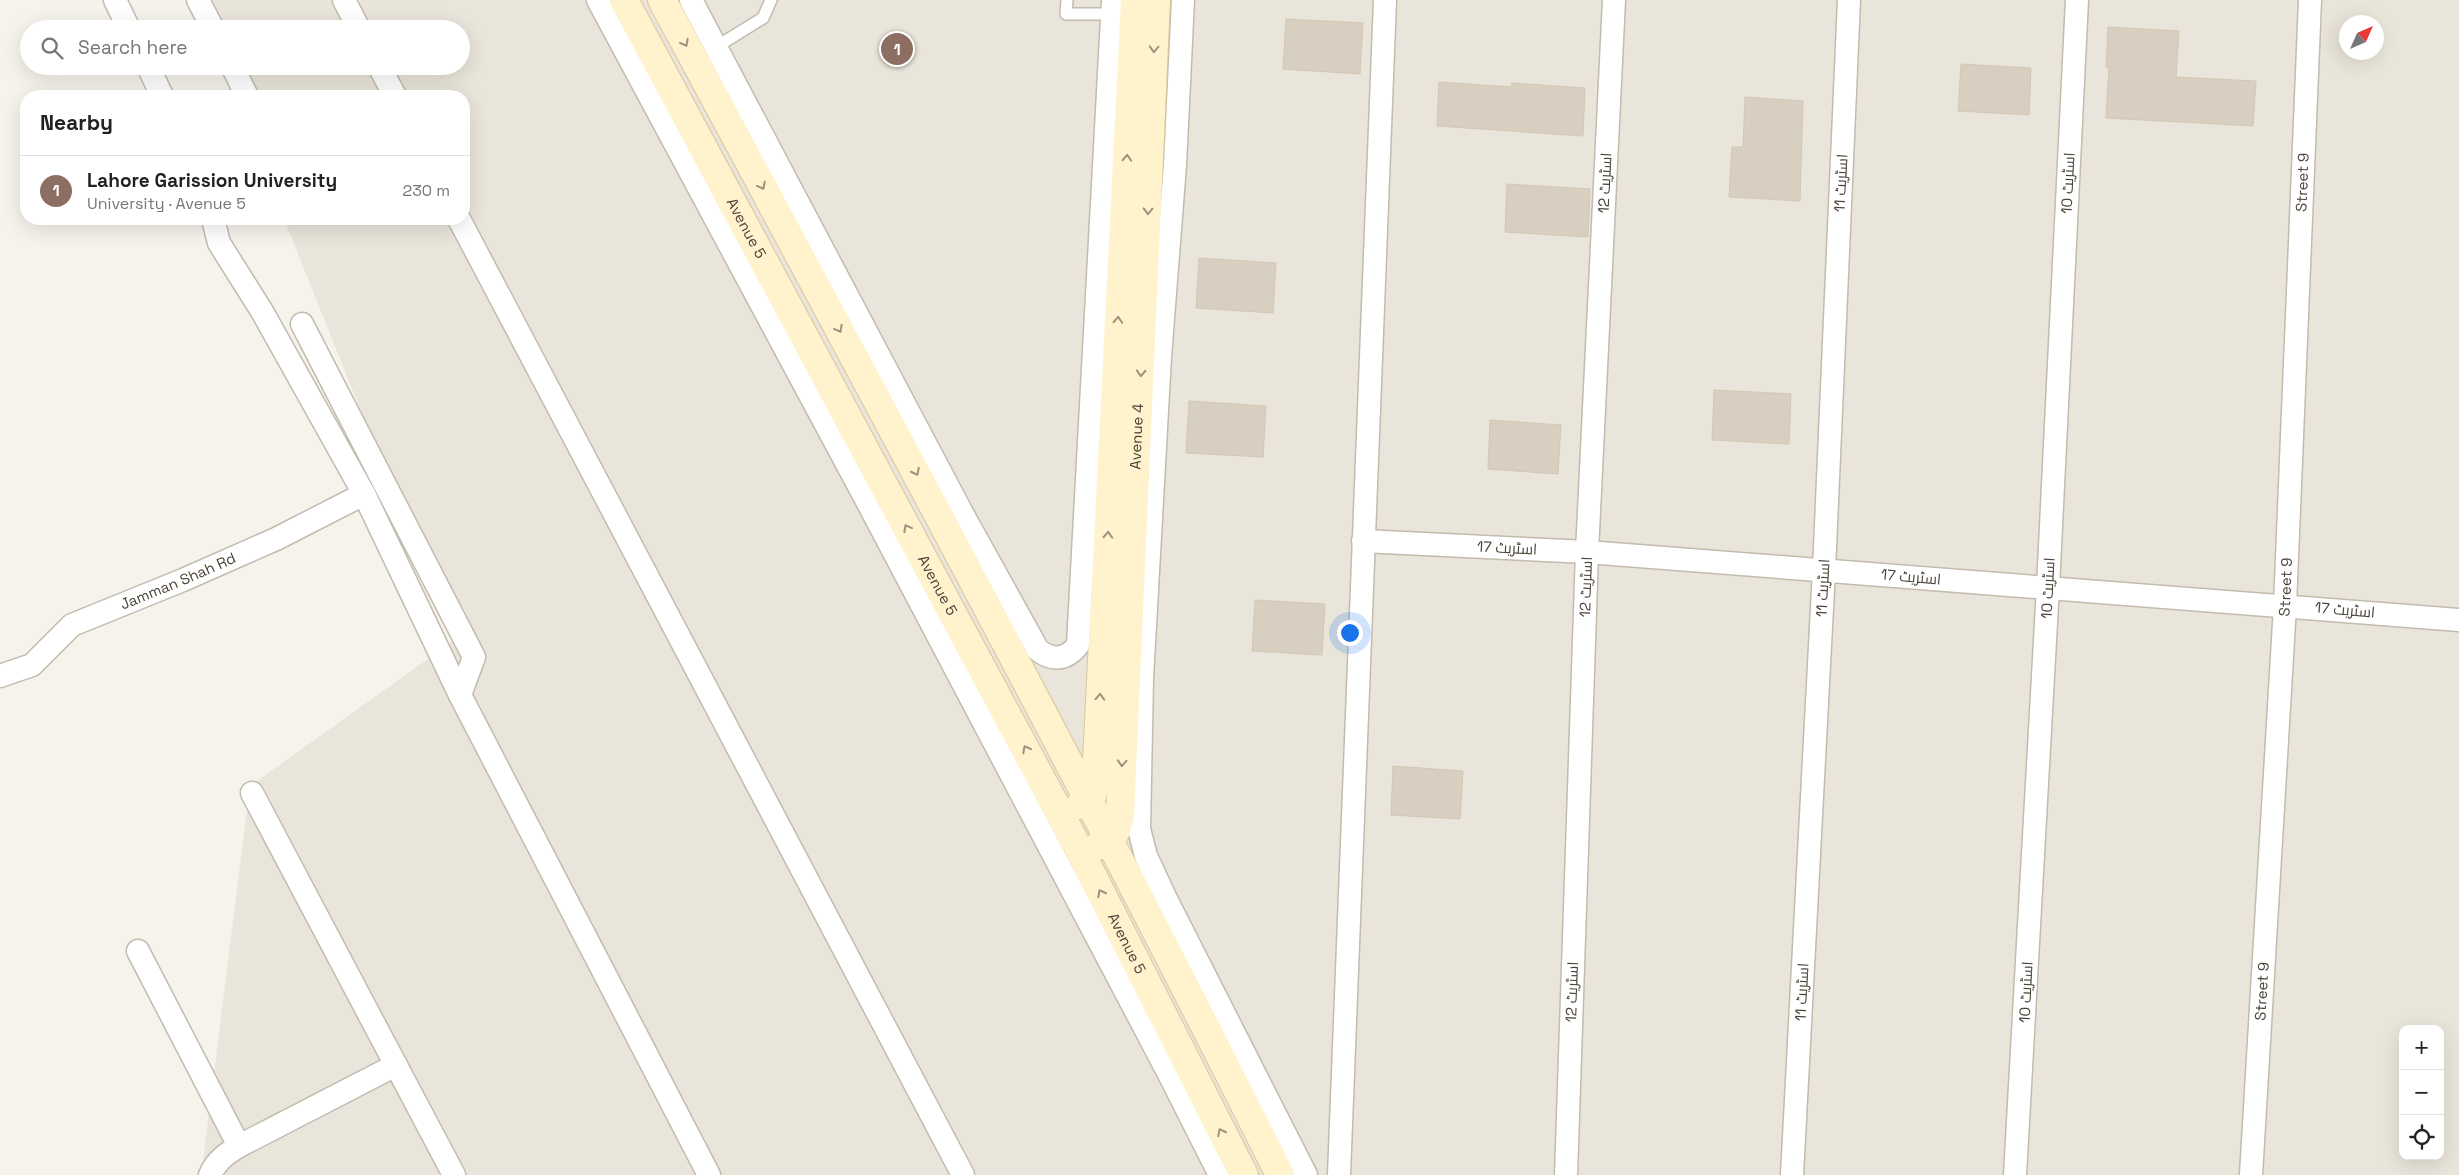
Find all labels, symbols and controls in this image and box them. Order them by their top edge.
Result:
north arrow [2339,15,2384,60]
search box [20,20,470,75]
pin: 1 [881,30,913,68]
icon: search [38,34,66,62]
text: Search here [78,35,188,60]
one-way arrow [679,38,689,47]
one-way arrow [1149,45,1160,53]
text: Nearby [40,109,113,136]
street label: اسٹریٹ 12 [1593,152,1616,214]
street label: اسٹریٹ 10 [2056,152,2079,214]
street label: Street 9 [2291,153,2313,212]
one-way arrow [1121,154,1132,162]
street label: اسٹریٹ 11 [1829,154,1852,212]
text: Lahore Garission University [87,168,337,193]
text: 1 [52,180,60,201]
text: 230 m [403,180,450,201]
one-way arrow [756,181,766,190]
text: University · Avenue 5 [87,193,246,214]
street label: Avenue 5 [723,195,771,262]
one-way arrow [1143,208,1153,215]
one-way arrow [1113,316,1124,324]
one-way arrow [833,323,843,332]
one-way arrow [1135,370,1146,378]
street label: Avenue 4 [1125,403,1147,470]
one-way arrow [910,467,920,476]
one-way arrow [904,525,914,534]
one-way arrow [1102,531,1113,539]
street label: اسٹریٹ 17 [1476,536,1538,559]
street label: Jamman Shah Rd [117,548,239,614]
street label: Avenue 5 [914,552,962,619]
street label: اسٹریٹ 12 [1575,556,1596,618]
street label: اسٹریٹ 10 [2036,557,2059,619]
street label: Street 9 [2274,557,2296,617]
street label: اسٹریٹ 11 [1811,559,1834,617]
street label: اسٹریٹ 17 [1880,564,1942,589]
street label: اسٹریٹ 17 [2314,597,2376,622]
your location [1337,620,1363,646]
one-way arrow [1094,693,1105,701]
one-way arrow [1022,745,1032,754]
one-way arrow [1117,759,1128,767]
one-way arrow [1097,889,1107,898]
street label: Avenue 5 [1104,909,1151,977]
street label: اسٹریٹ 12 [1561,961,1582,1023]
street label: اسٹریٹ 10 [2014,961,2037,1023]
street label: Street 9 [2250,961,2273,1021]
street label: اسٹریٹ 11 [1790,963,1813,1021]
map controls [2399,1025,2444,1160]
button: + [2399,1025,2444,1070]
button: − [2399,1070,2444,1115]
button: locate [2399,1115,2444,1160]
one-way arrow [1217,1128,1227,1137]

